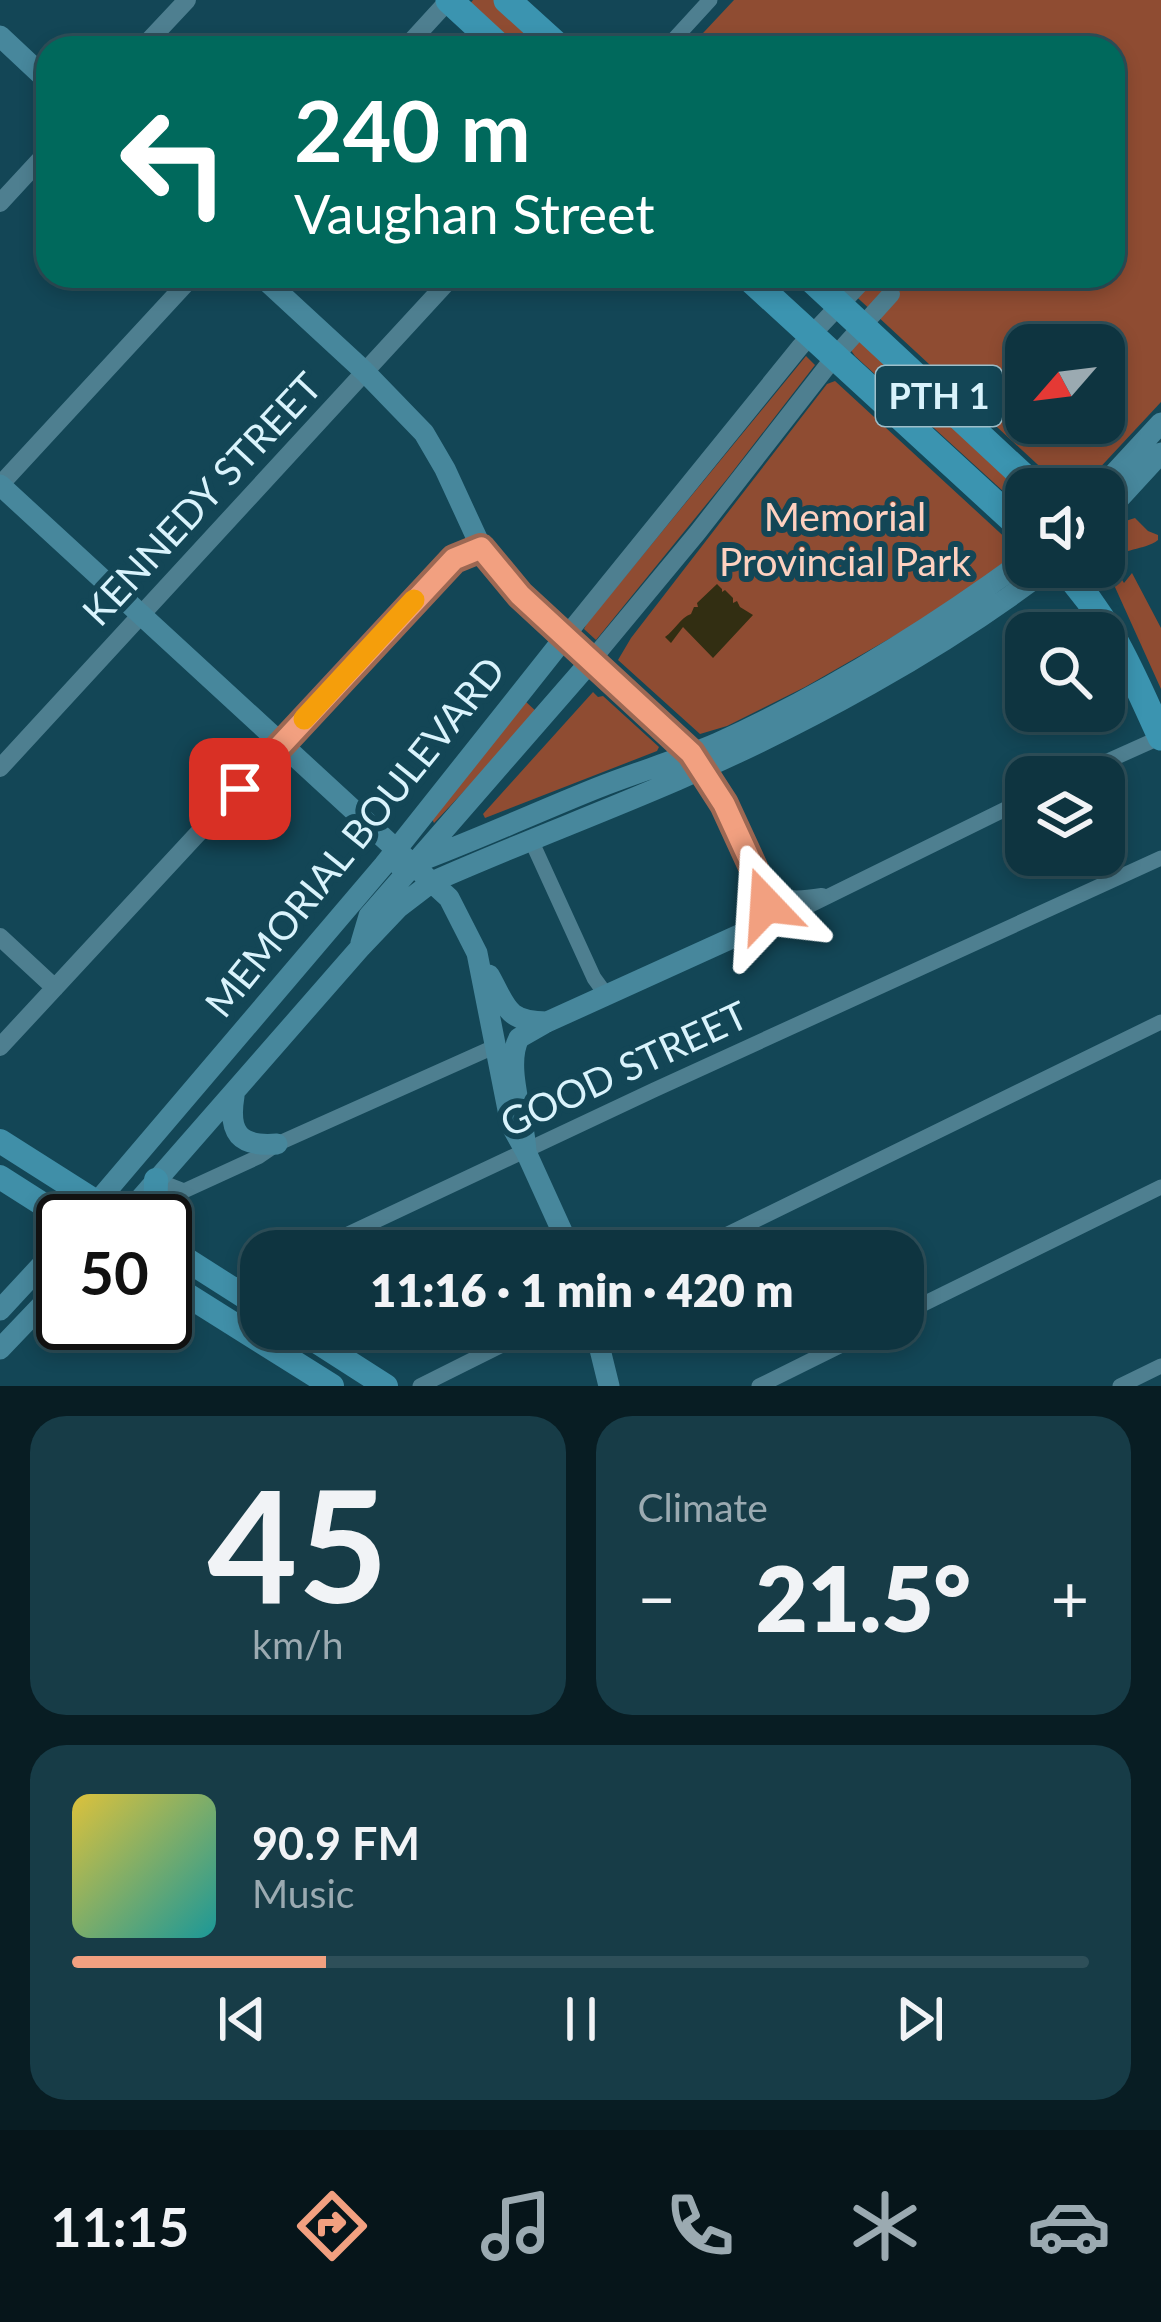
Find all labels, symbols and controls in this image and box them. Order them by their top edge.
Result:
text: 240 m [294,79,531,180]
icon: left [96,84,252,240]
text: Vaughan Street [294,181,655,246]
north arrow [1005,324,1125,444]
map controls [1005,324,1125,876]
street label: KENNEDY STREET [73,363,330,634]
road number: PTH 1 [876,366,1002,426]
button: sound [1005,468,1125,588]
park label: Memorial Provincial Park [719,493,971,584]
button: search [1005,612,1125,732]
street label: MEMORIAL BOULEVARD [195,647,513,1025]
pin [189,738,291,840]
icon: arrive [207,756,273,822]
button: layers [1005,756,1125,876]
position arrow [703,842,829,968]
street label: GOOD STREET [493,991,754,1145]
speed limit sign: 50 [36,1194,192,1350]
text: 11:16 · 1 min · 420 m [370,1263,794,1317]
text: 45 [207,1449,388,1636]
text: Climate [638,1484,768,1530]
text: 21.5° [755,1543,971,1651]
text: − [638,1558,676,1637]
text: + [1051,1558,1089,1637]
text: km/h [252,1621,343,1667]
text: 90.9 FM [252,1816,420,1870]
text: Music [252,1870,354,1916]
icon: previous [209,1986,275,2052]
icon: pause [548,1986,614,2052]
icon: next [887,1986,953,2052]
icon: directions [290,2184,374,2268]
icon: music [474,2184,558,2268]
icon: phone [658,2184,742,2268]
icon: climate [843,2184,927,2268]
icon: car [1027,2184,1111,2268]
text: 11:15 [50,2194,189,2259]

